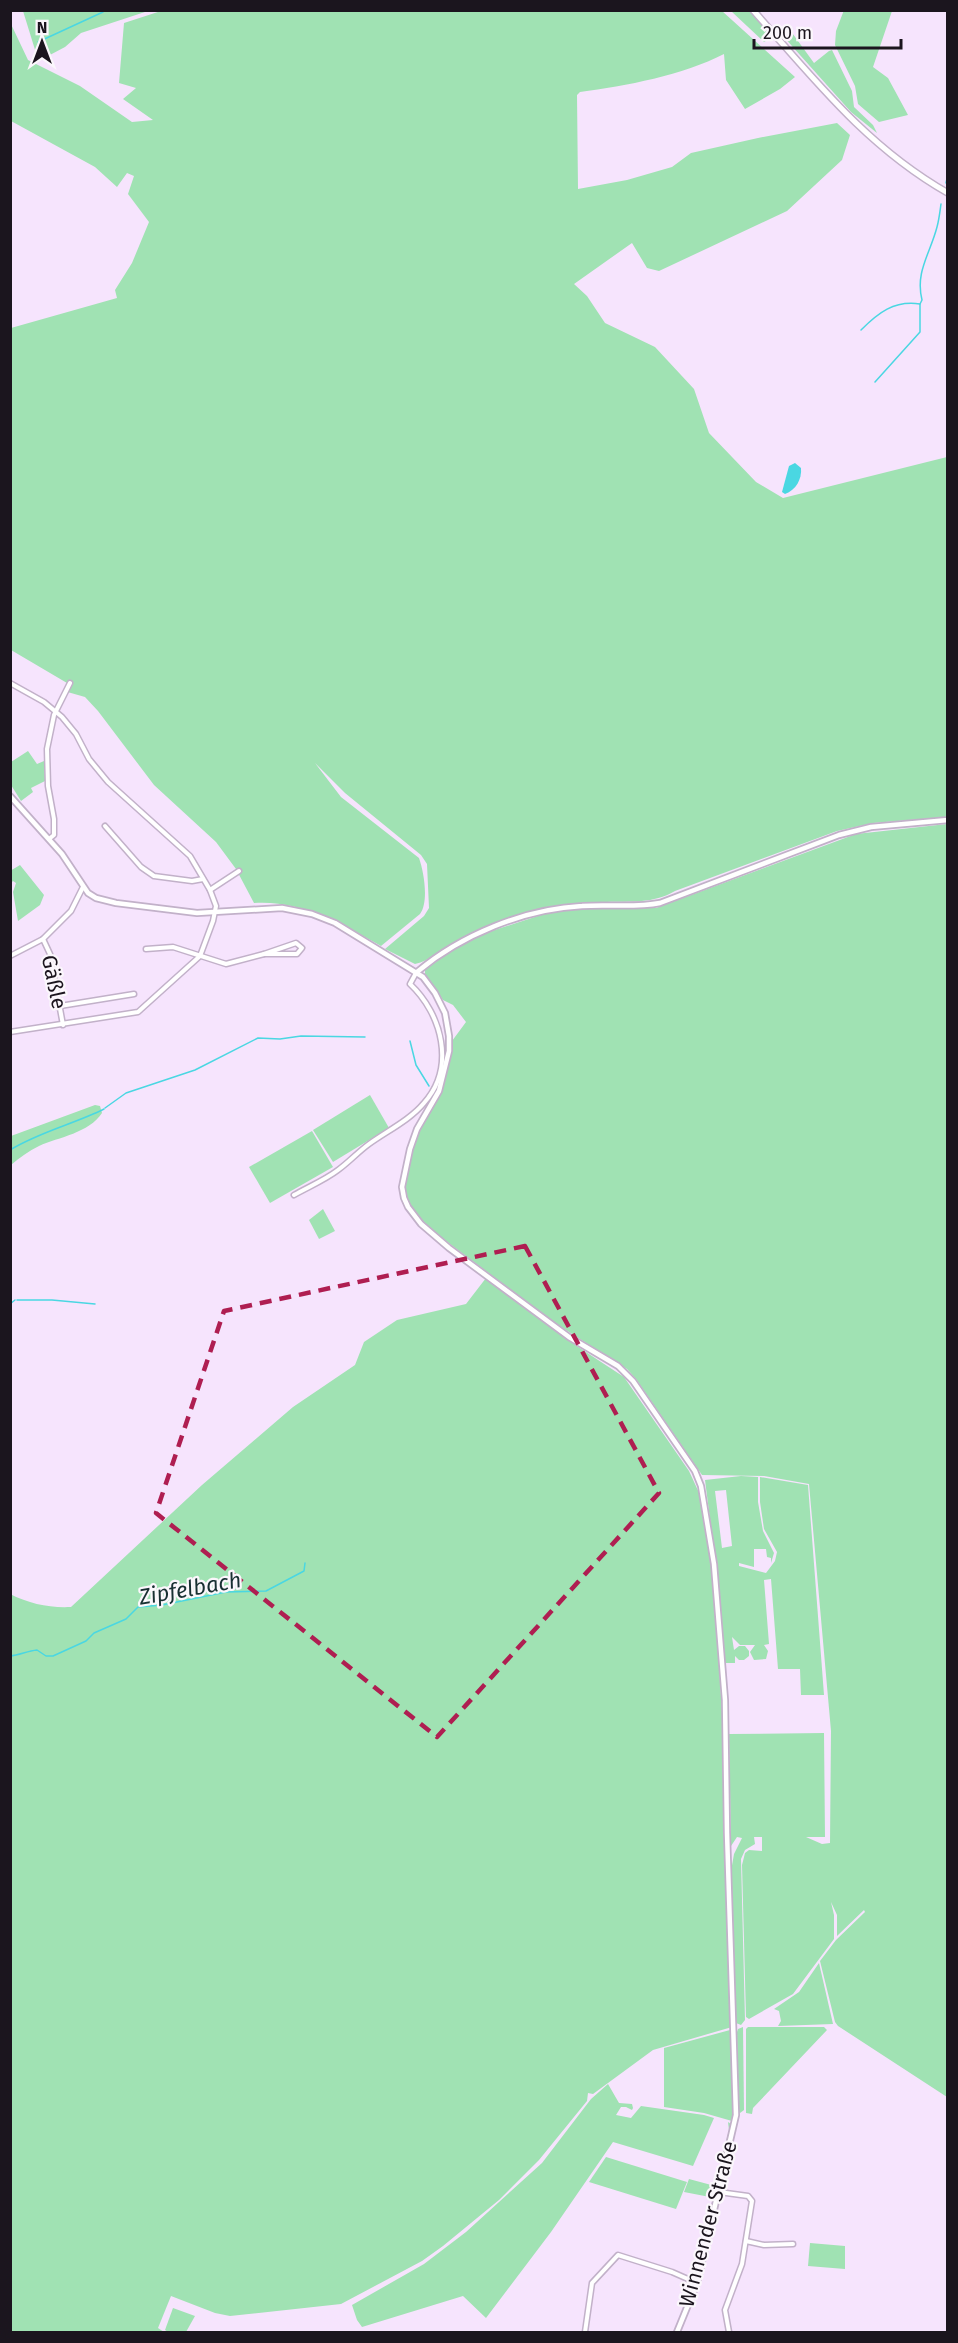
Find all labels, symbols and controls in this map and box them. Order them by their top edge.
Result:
north arrow [12,12,72,72]
scale bar [754,12,901,50]
text: N [37,18,47,37]
text: 200 m [763,22,812,44]
street label: Gäßle [36,953,72,1011]
water label: Zipfelbach [136,1566,243,1611]
street label: Winnender Straße [673,2138,743,2310]

